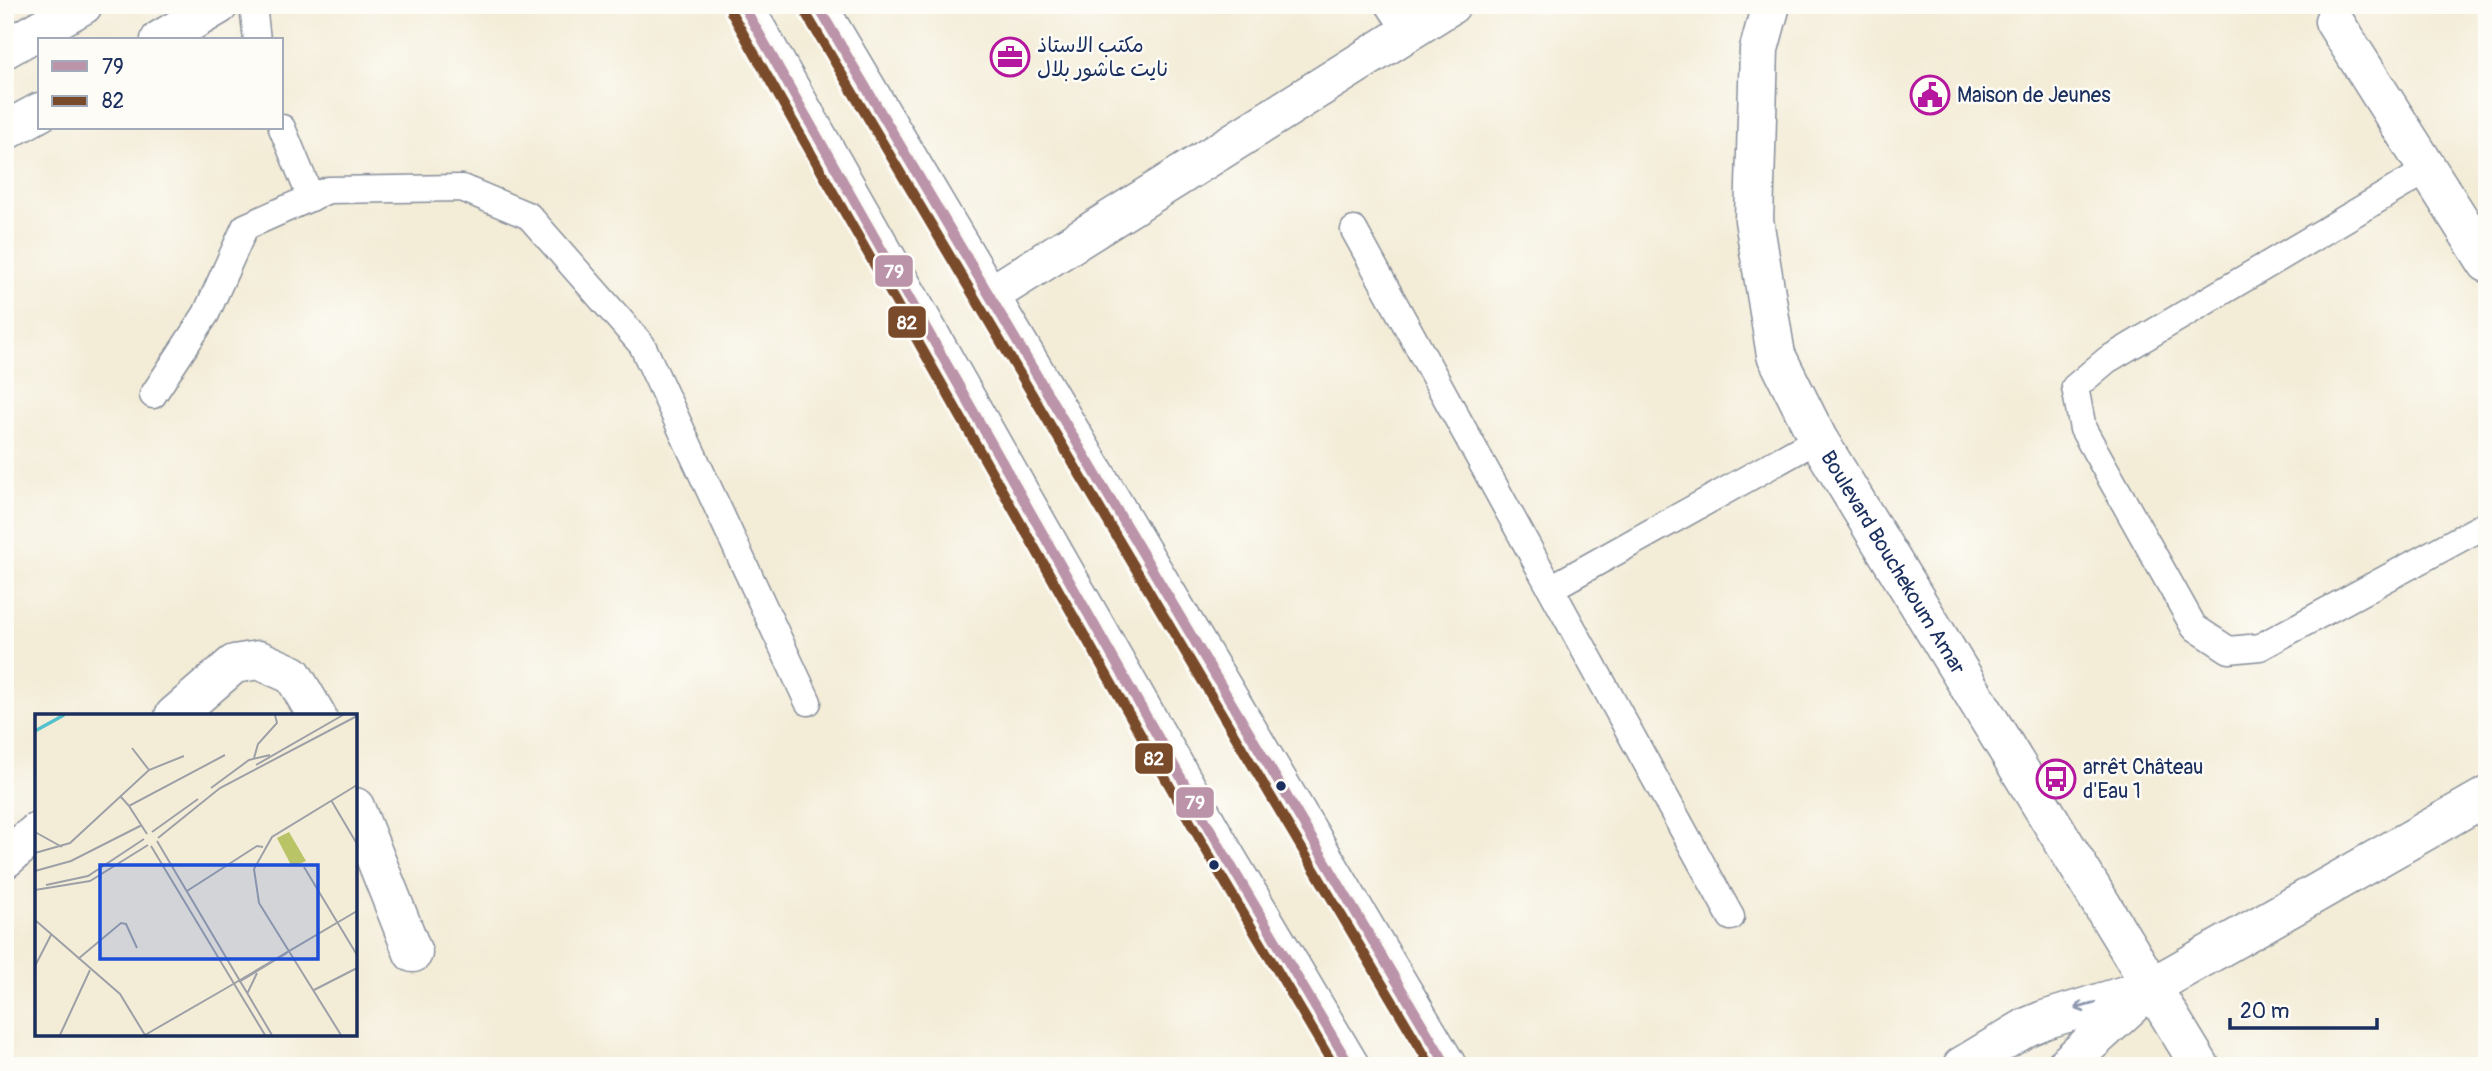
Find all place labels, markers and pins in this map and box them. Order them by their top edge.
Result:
place label: مكتب الاستاذ نايت عاشور بلال [1037,32,1168,83]
office icon: مكتب الاستاذ نايت عاشور بلال [989,36,1031,78]
public building icon: Maison de Jeunes [1909,74,1951,116]
place label: Maison de Jeunes [1957,82,2111,109]
place label: arrêt Château d'Eau 1 [2083,754,2203,805]
bus stop icon: arrêt Château d'Eau 1 [2035,758,2077,800]
unlabelled marker [1274,779,1288,793]
unlabelled marker [1207,858,1221,872]

